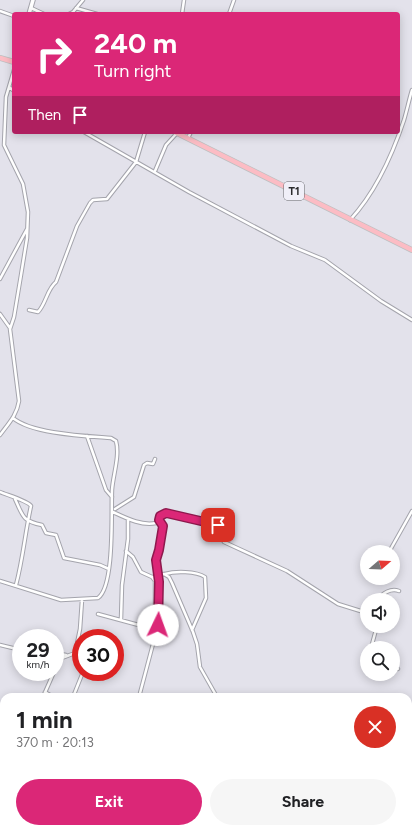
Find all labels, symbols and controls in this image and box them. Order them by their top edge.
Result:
text: 240 m [94,26,177,60]
icon: right [28,28,80,80]
text: Turn right [94,60,171,82]
icon: arrive [69,104,91,126]
text: Then [28,106,61,124]
road number: T1 [284,182,304,200]
pin [201,508,235,542]
icon: arrive [207,514,229,536]
north arrow [360,545,400,585]
map controls [360,545,400,681]
button: sound [360,593,400,633]
position arrow [137,604,179,646]
speed limit sign: 30 [72,629,124,681]
text: 29 [26,638,50,662]
button: search [360,641,400,681]
text: km/h [27,658,49,671]
text: 1 min [16,705,73,734]
button: close [354,706,396,748]
text: 370 m · 20:13 [16,735,94,750]
button: Exit [16,779,202,825]
button: Share [210,779,396,825]

